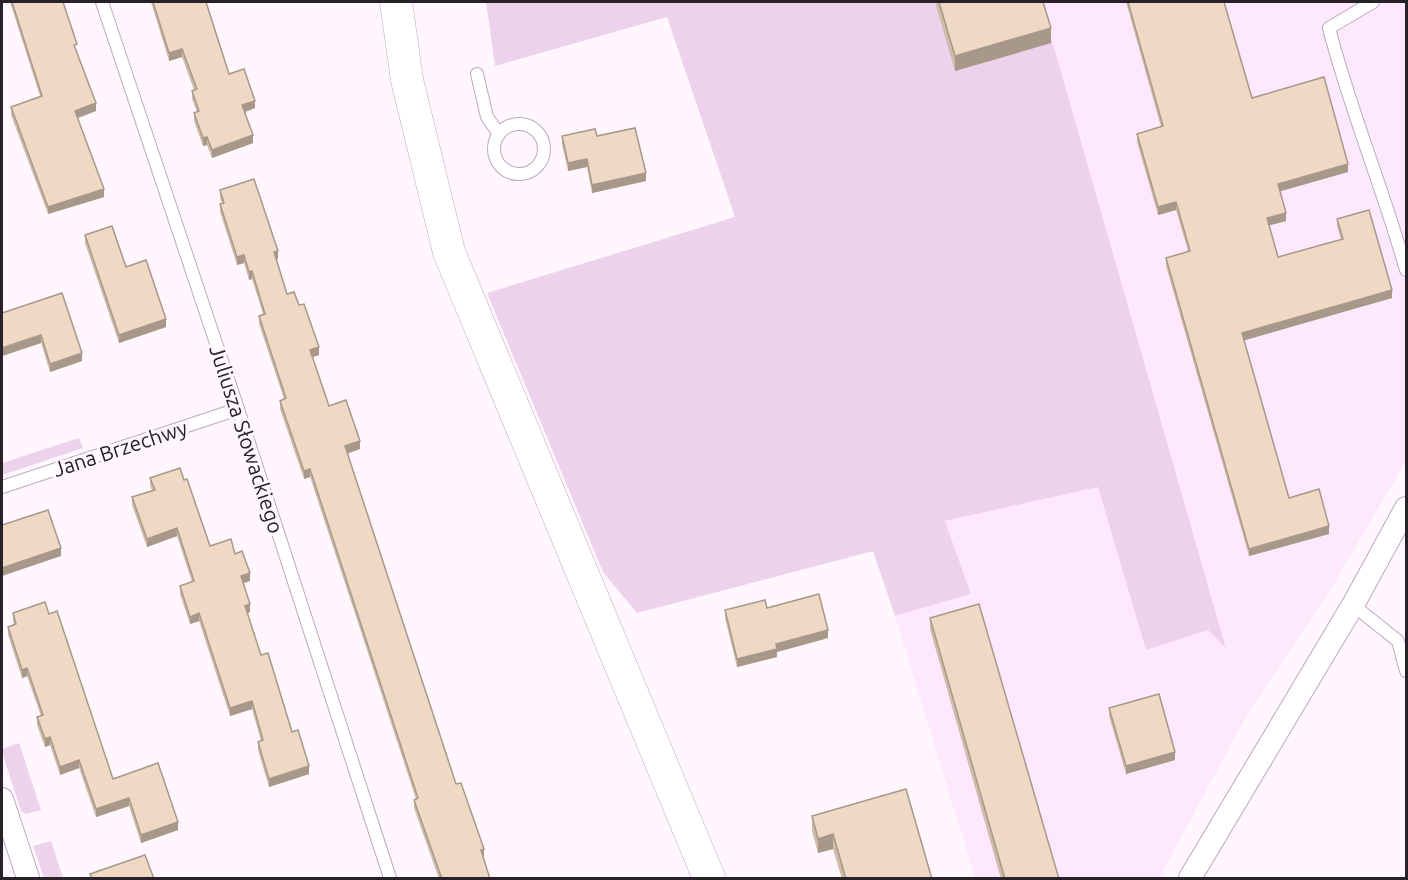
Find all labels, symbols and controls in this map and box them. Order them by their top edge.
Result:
street label: Juliusza Słowackiego [205,342,289,536]
street label: Jana Brzechwy [50,415,190,481]

